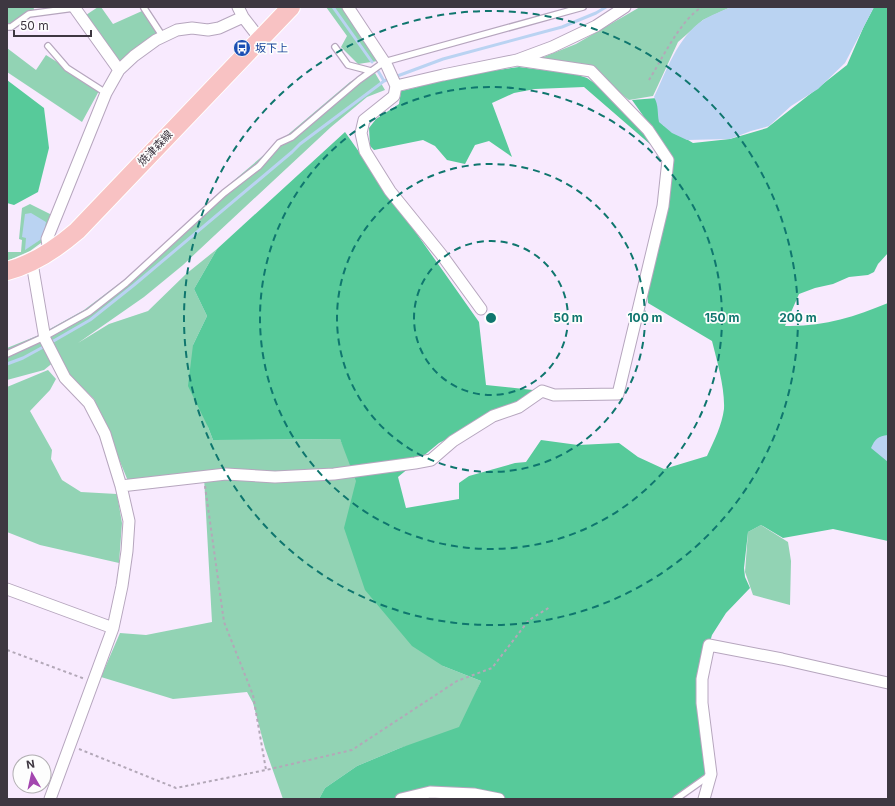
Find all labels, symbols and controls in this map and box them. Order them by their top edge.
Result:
scale bar [14,12,91,38]
text: 50 m [20,18,49,33]
bus stop icon: 坂下上 [232,38,252,58]
place label: 坂下上 [255,41,288,55]
street label: 焼津森線 [135,127,175,169]
text: 50 m [553,310,583,325]
text: 100 m [627,310,663,325]
text: 150 m [705,310,739,325]
text: 200 m [779,310,817,325]
centre of rings [484,311,498,325]
north arrow [12,754,52,794]
text: N [25,757,36,772]

